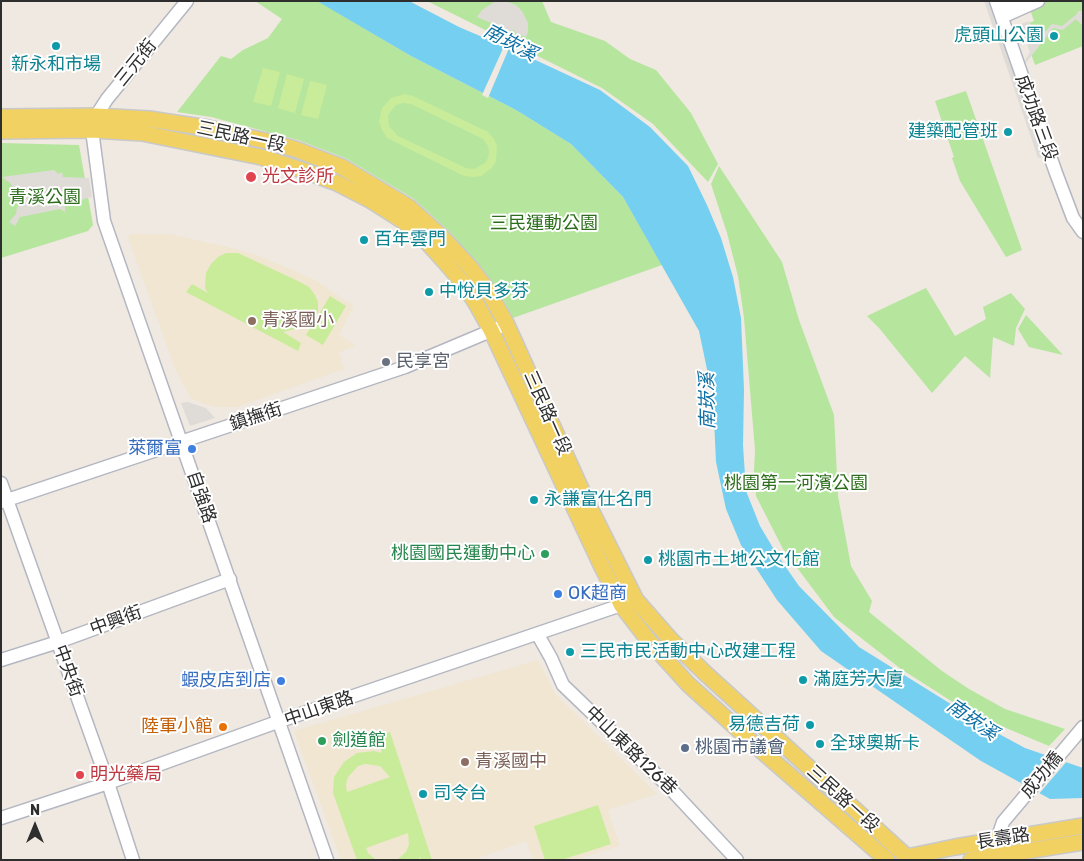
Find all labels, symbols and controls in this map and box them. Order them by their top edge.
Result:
water label: 南崁溪 [479,20,541,66]
place label: 虎頭山公園 [954,25,1044,47]
marker: 虎頭山公園 [1048,30,1060,42]
street label: 三元街 [111,35,161,91]
marker: 新永和市場 [50,40,62,52]
place label: 新永和市場 [11,54,101,76]
street label: 成功路三段 [1010,72,1062,164]
street label: 三民路一段 [195,117,287,157]
place label: 建築配管班 [908,121,998,143]
marker: 建築配管班 [1002,126,1014,138]
place label: 光文診所 [262,166,334,188]
marker: 光文診所 [244,170,258,184]
park label: 青溪公園 [9,187,81,209]
park label: 三民運動公園 [490,213,598,235]
place label: 百年雲門 [374,229,446,251]
marker: 百年雲門 [358,234,370,246]
place label: 中悅貝多芬 [439,281,529,303]
marker: 中悅貝多芬 [423,286,435,298]
place label: 青溪國小 [262,310,334,332]
marker: 青溪國小 [246,315,258,327]
place label: 民享宮 [396,351,450,373]
marker: 民享宮 [380,356,392,368]
street label: 三民路一段 [519,367,575,459]
water label: 南崁溪 [696,372,720,430]
street label: 鎮撫街 [227,398,285,436]
place label: 萊爾富 [128,438,182,460]
marker: 萊爾富 [186,443,198,455]
street label: 自強路 [182,468,220,526]
park label: 桃園第一河濱公園 [724,473,868,495]
place label: 永謙富仕名門 [544,489,652,511]
marker: 永謙富仕名門 [528,494,540,506]
place label: 桃園國民運動中心 [391,543,535,565]
marker: 桃園國民運動中心 [539,548,551,560]
place label: 桃園市土地公文化館 [658,549,820,571]
marker: 桃園市土地公文化館 [642,554,654,566]
place label: OK超商 [568,583,627,605]
marker: OK超商 [552,588,564,600]
street label: 中興街 [87,602,145,640]
place label: 三民市民活動中心改建工程 [580,641,796,663]
street label: 中央街 [49,642,87,700]
marker: 三民市民活動中心改建工程 [564,646,576,658]
place label: 滿庭芳大廈 [813,669,903,691]
place label: 蝦皮店到店 [181,670,271,692]
marker: 滿庭芳大廈 [797,674,809,686]
marker: 蝦皮店到店 [275,675,287,687]
street label: 中山東路 [281,687,357,731]
water label: 南崁溪 [942,694,1002,746]
street label: 中山東路126巷 [581,702,681,800]
place label: 易德吉荷 [728,714,800,736]
place label: 陸軍小館 [141,716,213,738]
marker: 易德吉荷 [804,719,816,731]
marker: 陸軍小館 [217,721,229,733]
place label: 劍道館 [332,730,386,752]
place label: 全球奧斯卡 [830,733,920,755]
marker: 劍道館 [316,735,328,747]
place label: 桃園市議會 [695,737,785,759]
marker: 全球奧斯卡 [814,738,826,750]
marker: 桃園市議會 [679,742,691,754]
street label: 成功橋 [1016,747,1068,803]
place label: 青溪國中 [475,751,547,773]
marker: 青溪國中 [459,756,471,768]
street label: 三民路一段 [802,761,884,837]
place label: 明光藥局 [90,764,162,786]
marker: 明光藥局 [74,769,86,781]
place label: 司令台 [433,783,487,805]
marker: 司令台 [417,788,429,800]
north arrow [10,801,60,851]
text: N [30,802,40,819]
street label: 長壽路 [975,824,1031,854]

